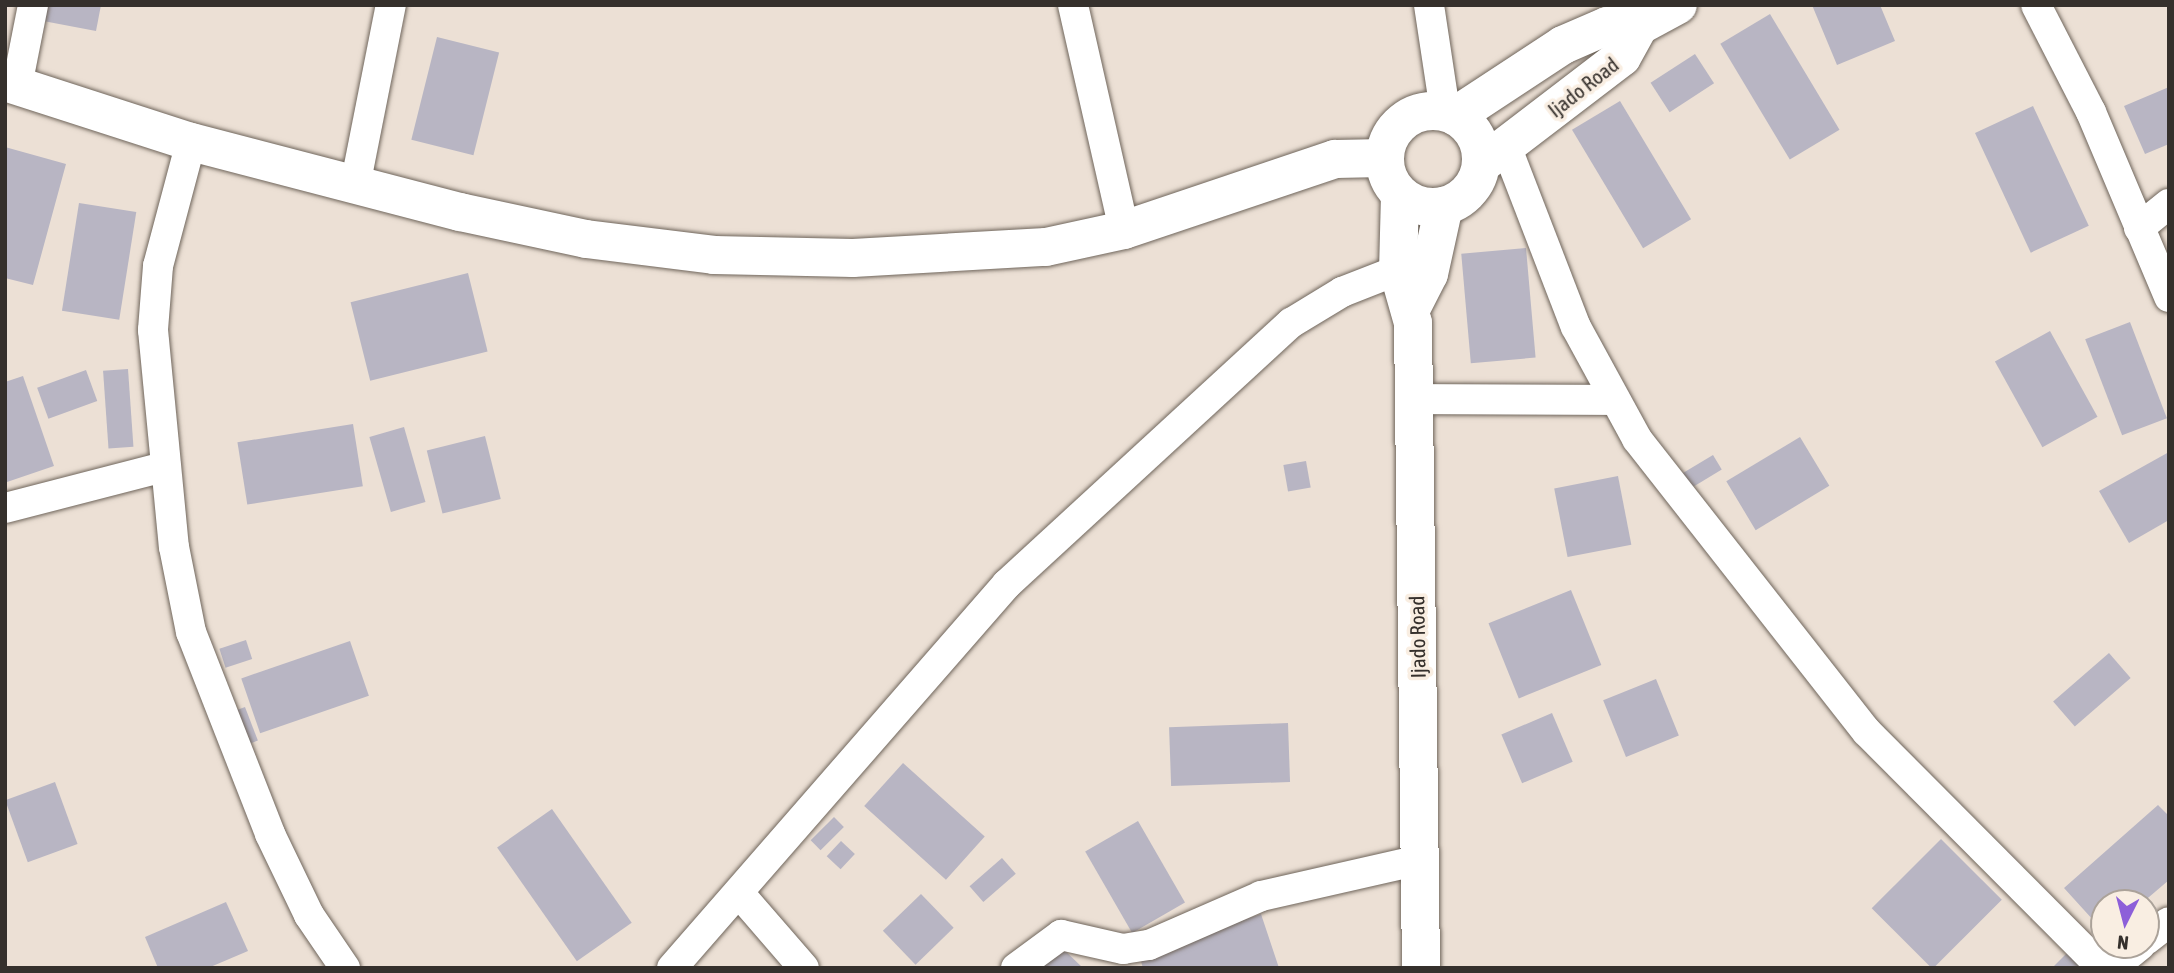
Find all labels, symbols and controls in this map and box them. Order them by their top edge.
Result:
street label: Ijado Road [1543,52,1623,122]
street label: Ijado Road [1404,595,1430,679]
north arrow [2090,889,2160,959]
text: N [2116,931,2130,954]

